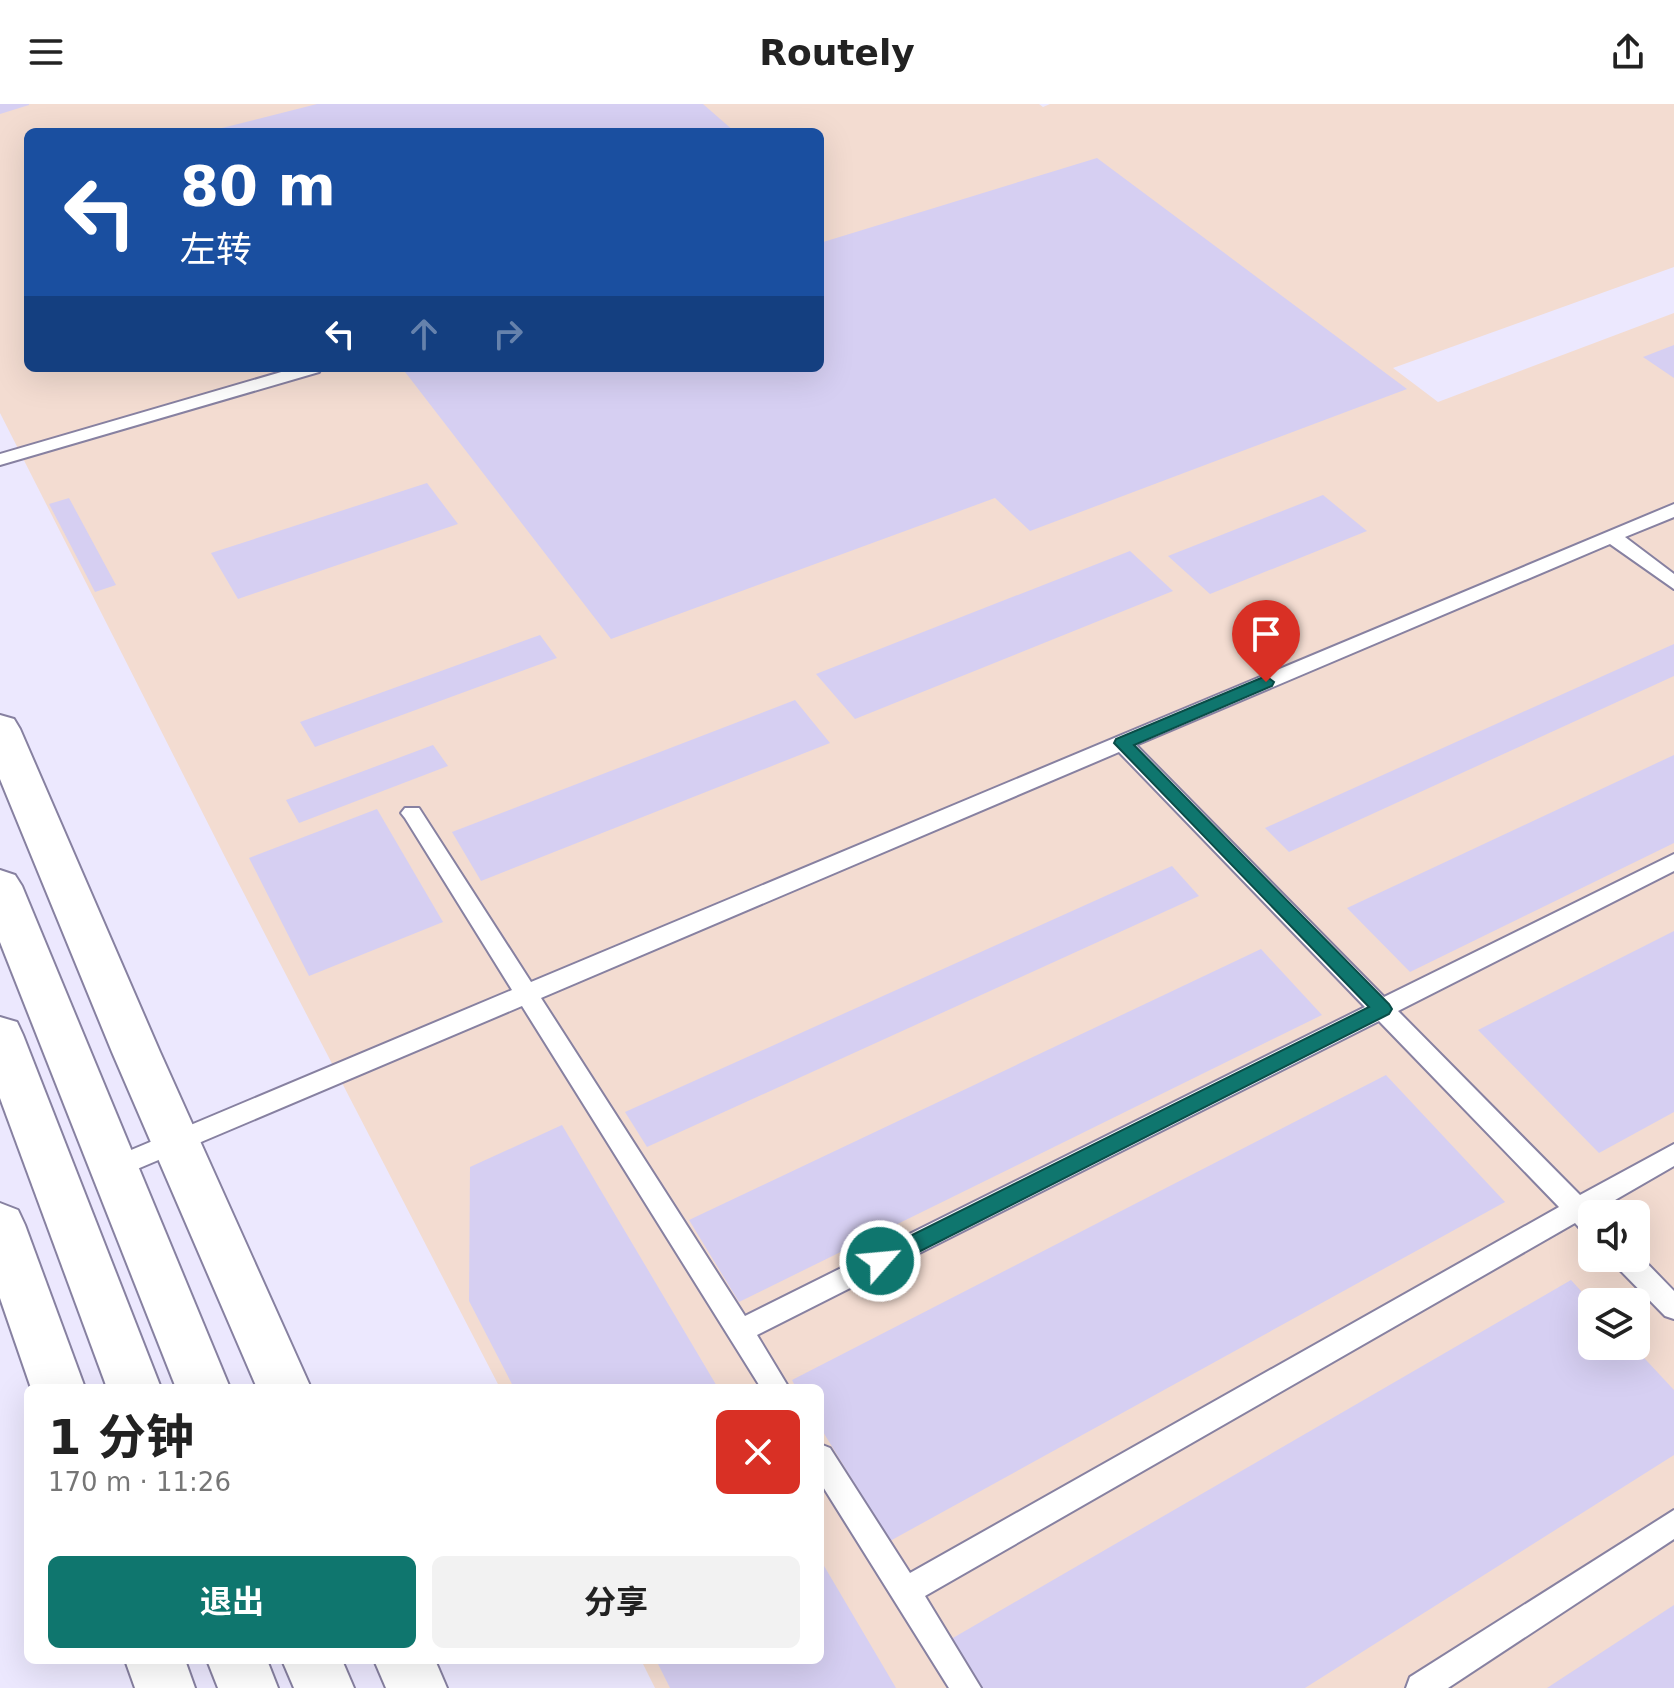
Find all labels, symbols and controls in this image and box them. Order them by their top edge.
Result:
icon: menu [24,30,68,74]
icon: share [1606,30,1650,74]
text: Routely [759,32,915,73]
text: 80 m [180,153,336,218]
icon: left [48,160,152,264]
text: 左转 [180,229,252,270]
icon: left [318,312,362,356]
icon: ahead [402,312,446,356]
icon: right [486,312,530,356]
pin [1232,600,1300,682]
icon: arrive [1244,612,1288,656]
map controls [1578,1200,1650,1360]
button: sound [1578,1200,1650,1272]
position arrow [838,1219,922,1303]
button: layers [1578,1288,1650,1360]
text: 1 分钟 [48,1409,194,1465]
button: close [716,1410,800,1494]
text: 170 m · 11:26 [48,1467,231,1497]
button: 退出 [48,1556,416,1648]
button: 分享 [432,1556,800,1648]

